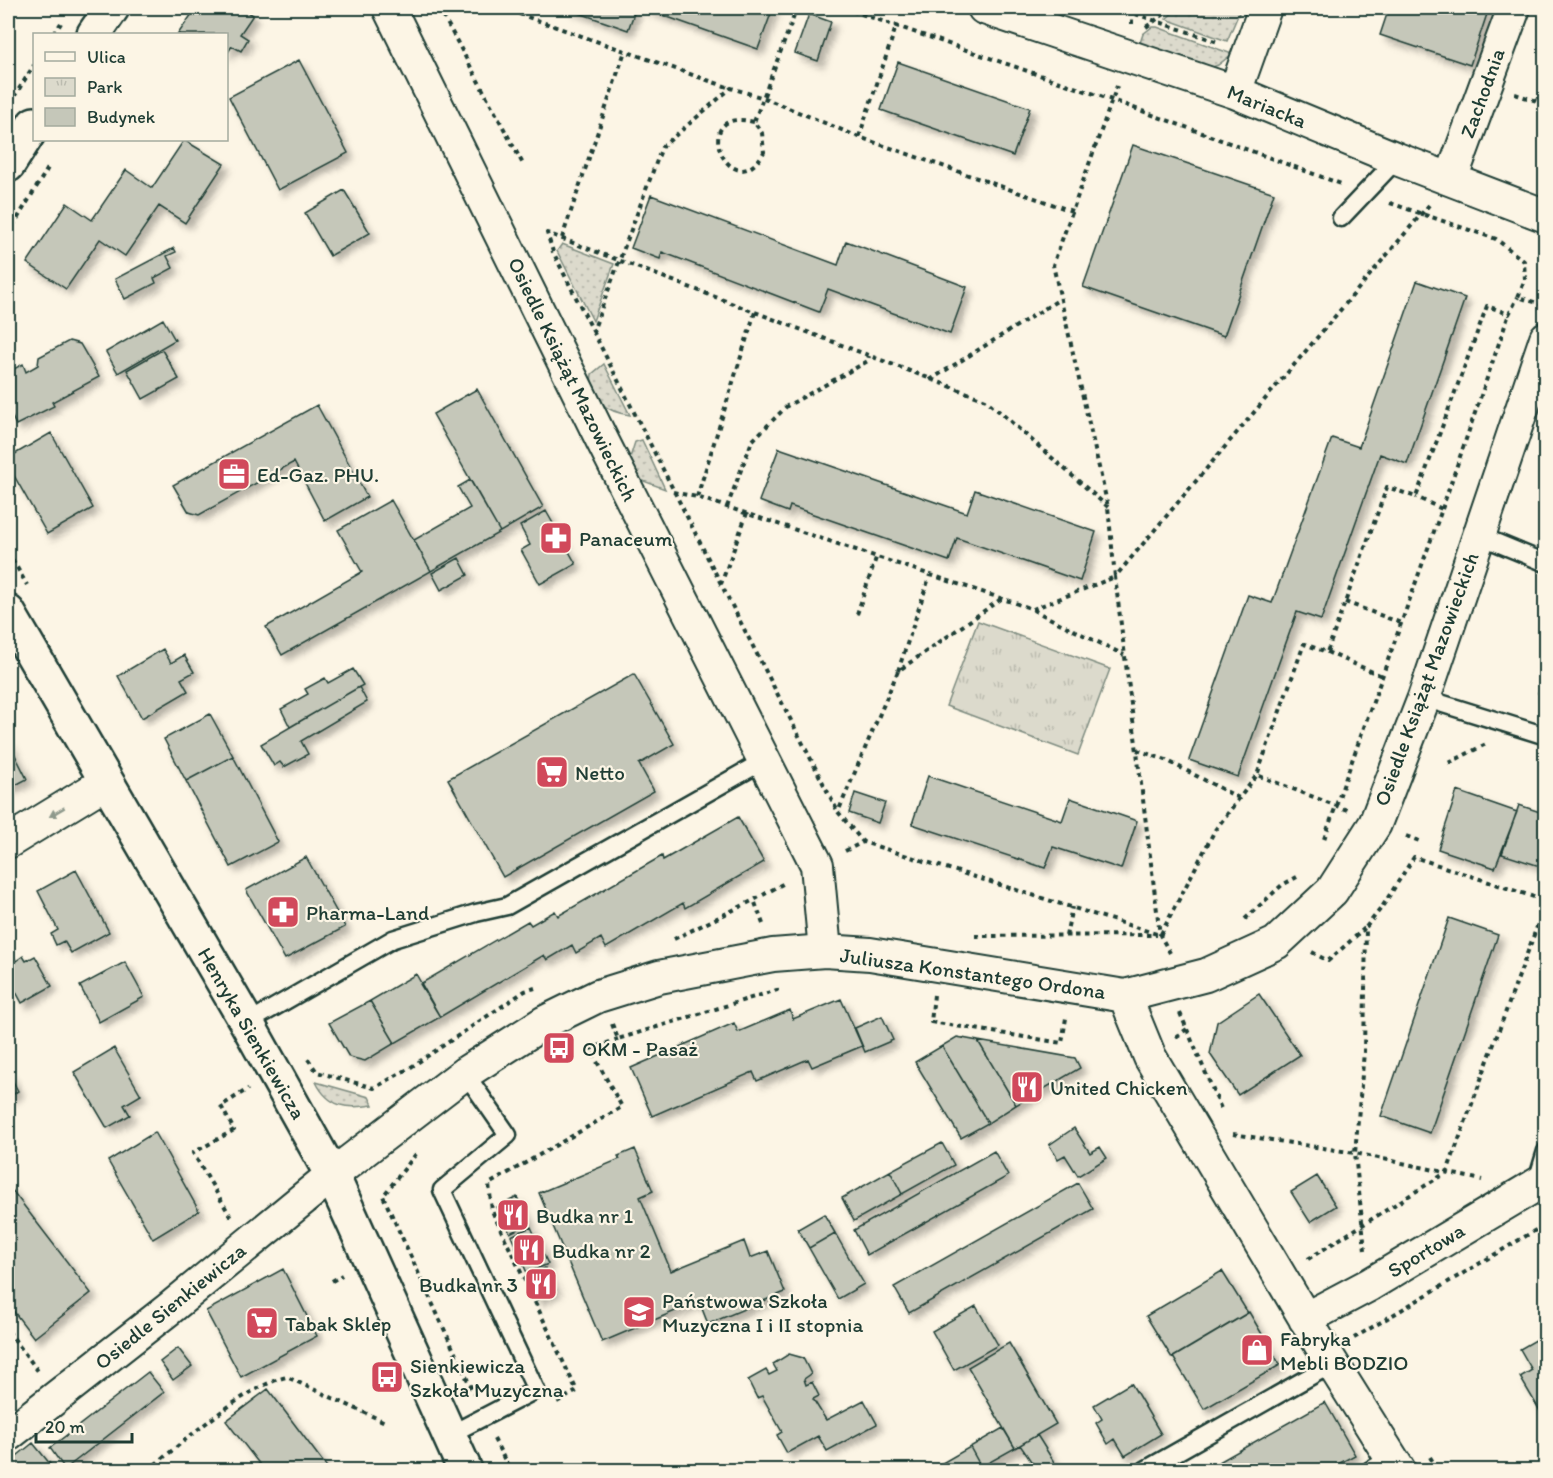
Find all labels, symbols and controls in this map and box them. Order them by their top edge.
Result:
legend [33,33,228,141]
street label: Zachodnia [1454,45,1510,141]
text: Ulica [87,46,126,68]
text: Park [87,76,122,98]
street label: Mariacka [1224,79,1310,133]
text: Budynek [87,106,156,128]
street label: Osiedle Książąt Mazowieckich [503,253,643,505]
office icon: Ed-Gaz. PHU. [216,456,252,492]
place label: Ed-Gaz. PHU. [257,462,379,487]
pharmacy icon: Panaceum [538,520,574,556]
place label: Panaceum [579,526,673,551]
street label: Osiedle Książąt Mazowieckich [1368,548,1484,809]
supermarket icon: Netto [534,754,570,790]
place label: Netto [575,760,625,785]
one-way arrow [49,806,65,817]
pharmacy icon: Pharma-Land [265,894,301,930]
place label: Pharma-Land [306,900,429,925]
street label: Juliusza Konstantego Ordona [839,942,1107,1004]
street label: Henryka Sienkiewicza [193,943,311,1123]
bus stop icon: OKM - Pasaż [541,1030,577,1066]
place label: OKM - Pasaż [582,1036,698,1061]
restaurant icon: United Chicken [1009,1069,1045,1105]
place label: United Chicken [1050,1075,1188,1100]
restaurant icon: Budka nr 1 [495,1197,531,1233]
place label: Budka nr 1 [536,1203,634,1228]
street label: Sportowa [1383,1217,1469,1283]
restaurant icon: Budka nr 2 [511,1232,547,1268]
street label: Osiedle Sienkiewicza [89,1237,251,1375]
place label: Budka nr 2 [552,1238,651,1263]
restaurant icon: Budka nr 3 [523,1266,559,1302]
place label: Budka nr 3 [419,1272,518,1297]
place label: Państwowa Szkoła Muzyczna I i II stopnia [662,1288,863,1337]
school or university icon: Państwowa Szkoła Muzyczna I i II stopnia [621,1294,657,1330]
supermarket icon: Tabak Sklep [244,1305,280,1341]
place label: Tabak Sklep [285,1311,391,1336]
place label: Fabryka Mebli BODZIO [1280,1326,1408,1375]
shop icon: Fabryka Mebli BODZIO [1239,1332,1275,1368]
place label: Sienkiewicza Szkoła Muzyczna [410,1353,564,1402]
bus stop icon: Sienkiewicza Szkoła Muzyczna [369,1359,405,1395]
scale bar [36,1406,132,1444]
text: 20 m [45,1416,85,1438]

